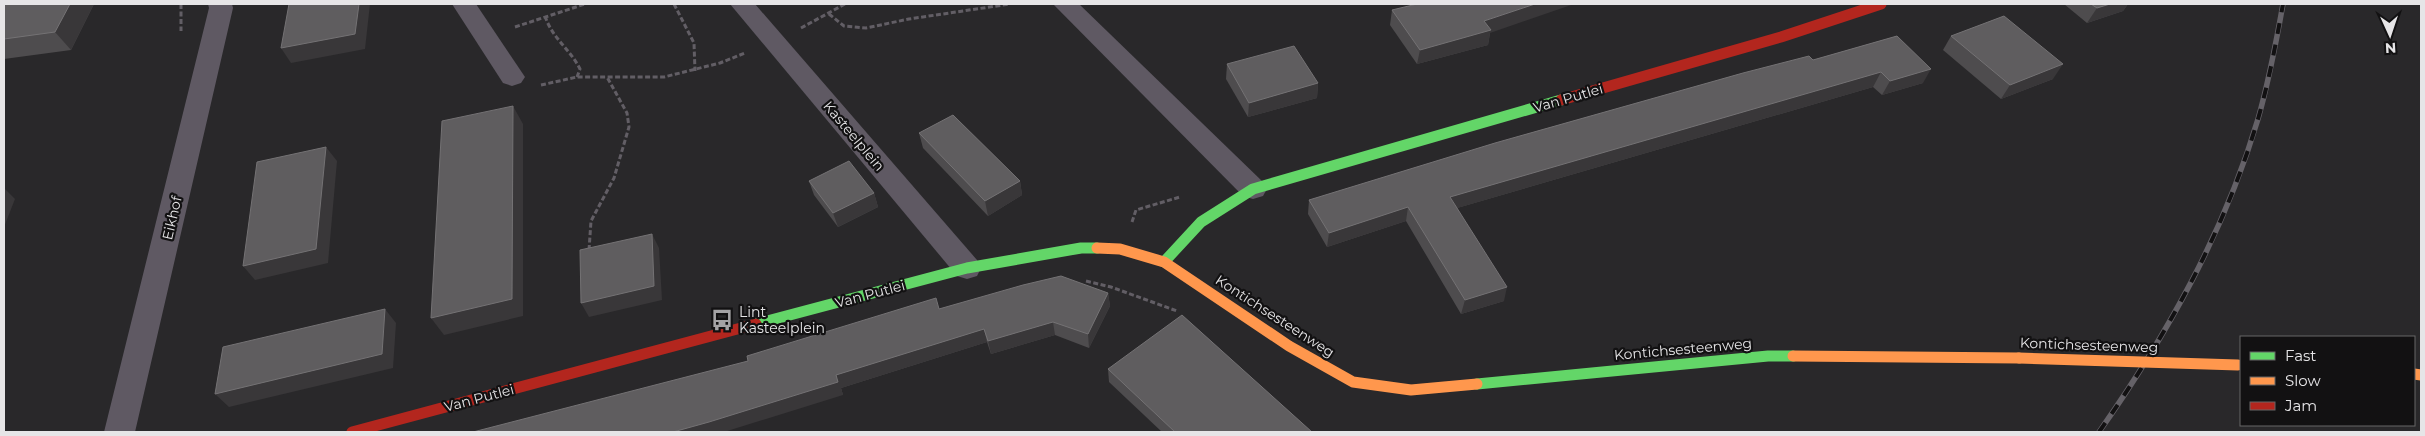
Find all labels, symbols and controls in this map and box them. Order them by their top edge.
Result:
north arrow [2365,10,2415,60]
text: N [2385,39,2397,57]
street label: Van Putlei [1531,79,1605,117]
street label: Kasteelplein [819,97,889,175]
street label: Eikhof [158,193,186,242]
street label: Kontichsesteenweg [1212,271,1338,361]
street label: Van Putlei [833,276,907,312]
place label: Lint Kasteelplein [739,303,825,337]
bus stop icon: Lint Kasteelplein [709,307,735,333]
street label: Kontichsesteenweg [1613,334,1753,364]
street label: Kontichsesteenweg [2019,334,2159,356]
legend [2240,336,2415,426]
text: Fast [2285,346,2316,365]
text: Slow [2285,371,2321,390]
street label: Van Putlei [442,380,516,416]
text: Jam [2284,396,2317,415]

